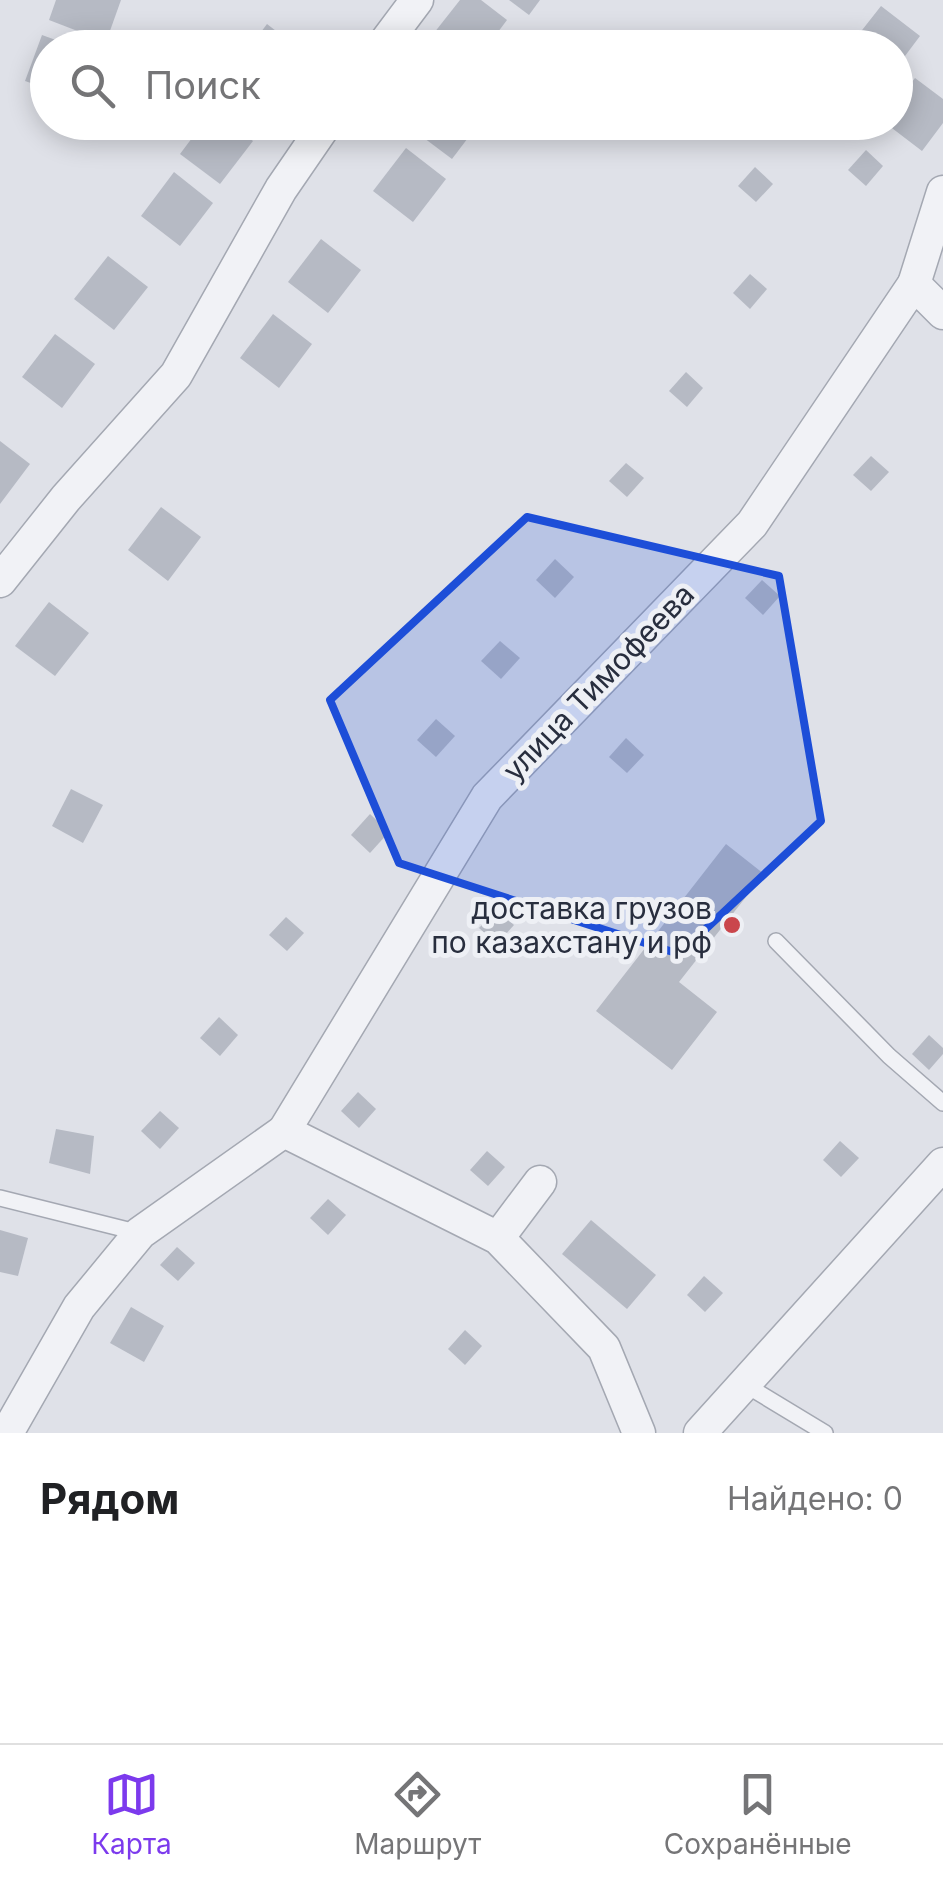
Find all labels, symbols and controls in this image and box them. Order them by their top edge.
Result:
search box [30,30,913,140]
icon: search [65,58,120,113]
text: Поиск [145,62,261,108]
street label: улица Тимофеева [495,576,701,788]
place label: доставка грузов по казахстану и рф [431,890,712,960]
marker: доставка грузов по казахстану и рф [721,914,743,936]
text: Рядом [40,1473,179,1524]
text: Найдено: 0 [727,1479,903,1518]
tab: Карта [91,1767,172,1861]
tab: Маршрут [354,1767,481,1861]
tab: Сохранённые [664,1767,852,1861]

